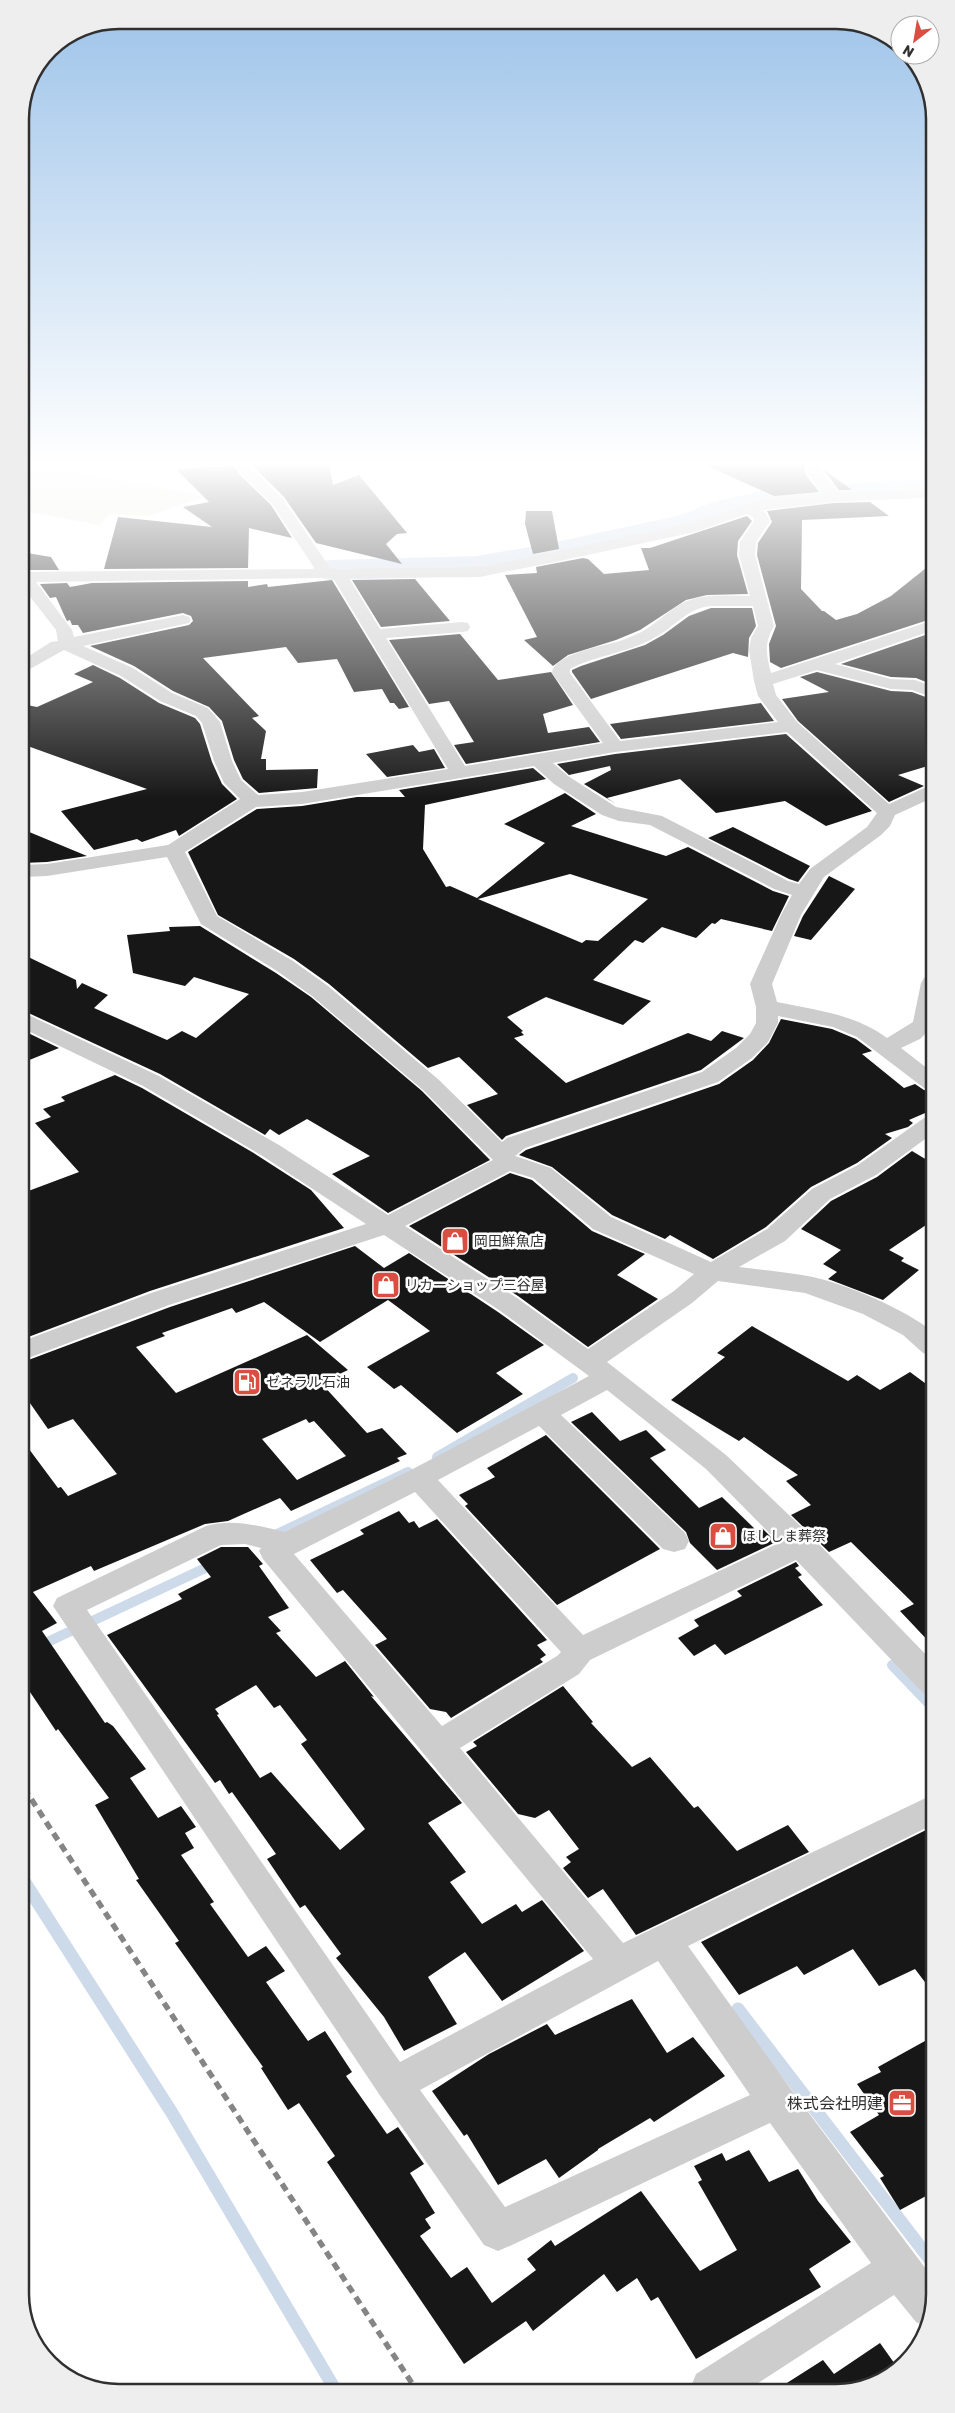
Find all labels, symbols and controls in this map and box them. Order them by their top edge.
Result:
north arrow [890,15,940,65]
text: N [900,41,917,61]
shop icon: 岡田鮮魚店 [440,1226,470,1256]
place label: 岡田鮮魚店 [474,1233,544,1250]
shop icon: リカーショップ三谷屋 [371,1270,401,1300]
place label: リカーショップ三谷屋 [405,1277,545,1294]
fuel station icon: ゼネラル石油 [232,1367,262,1397]
place label: ゼネラル石油 [266,1374,350,1391]
shop icon: ほししま葬祭 [708,1521,738,1551]
place label: ほししま葬祭 [742,1528,826,1545]
office icon: 株式会社明建 [887,2088,917,2118]
place label: 株式会社明建 [787,2094,883,2113]

